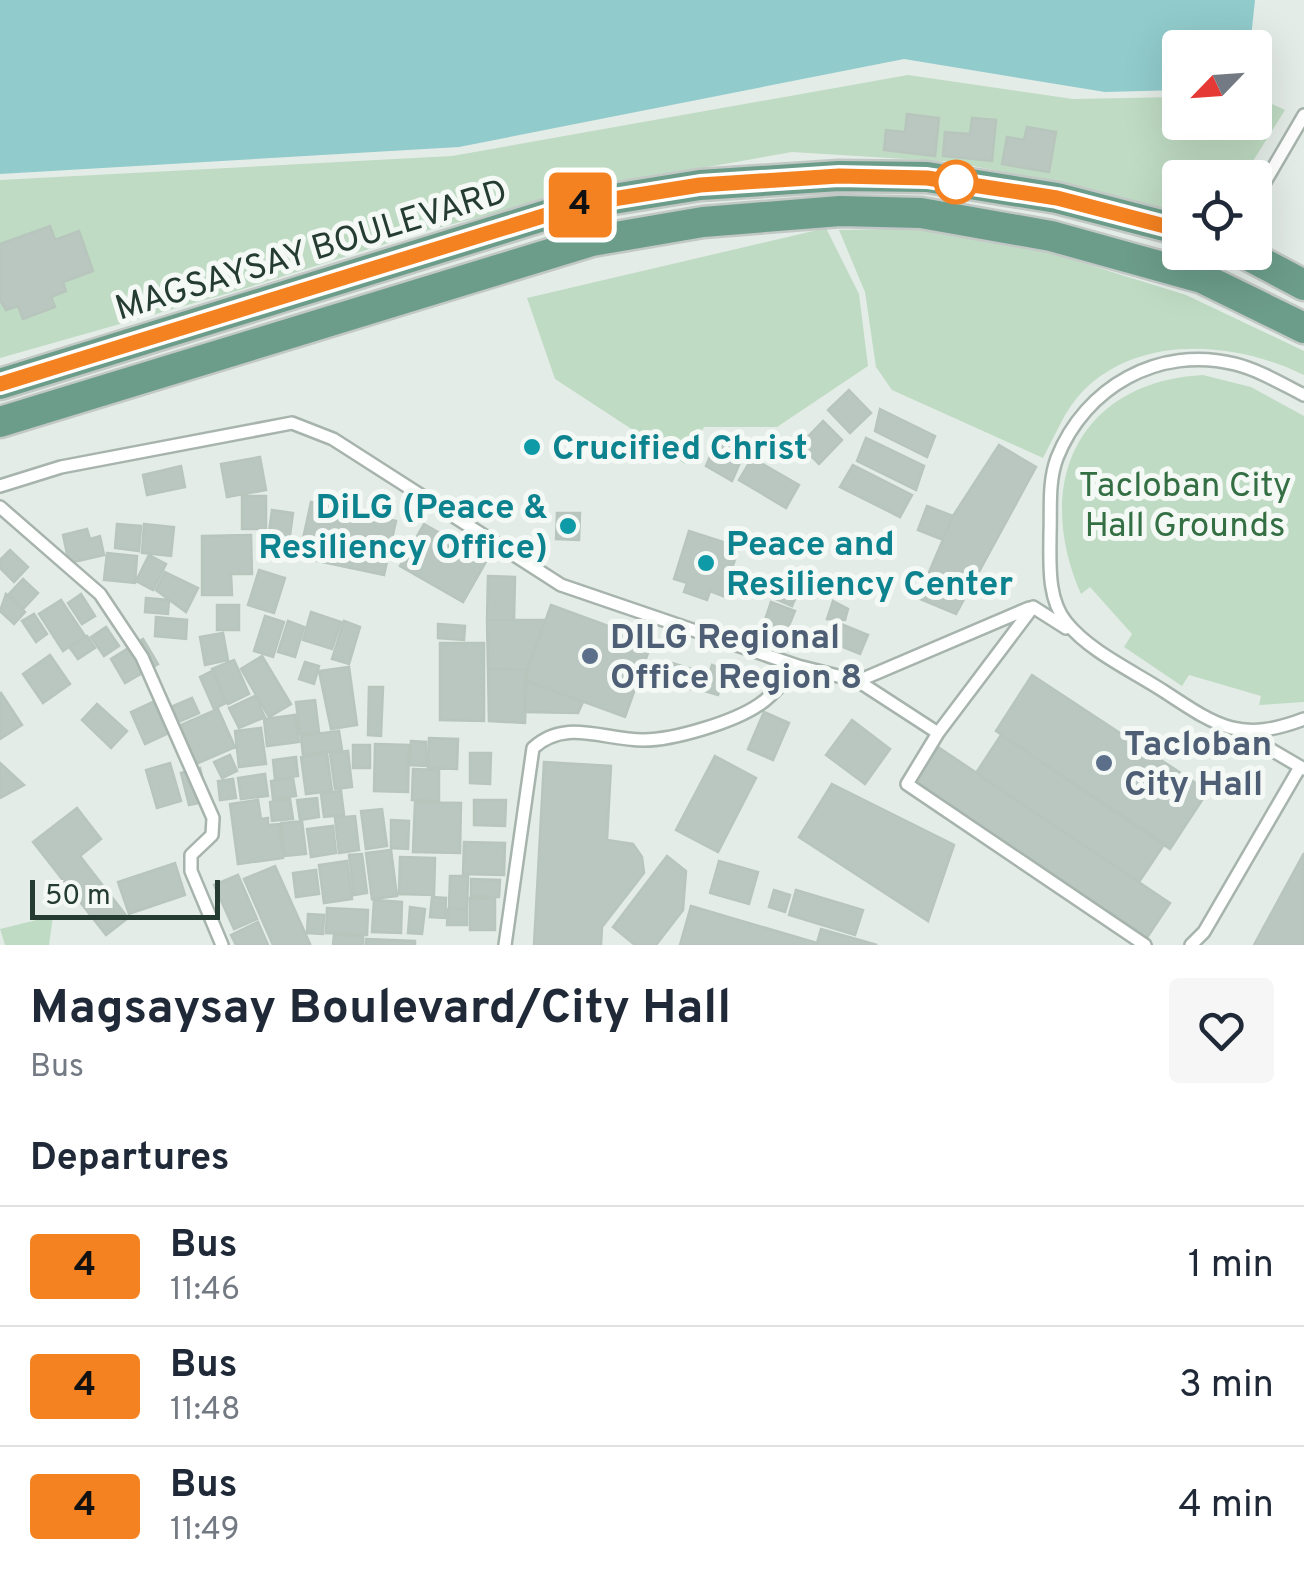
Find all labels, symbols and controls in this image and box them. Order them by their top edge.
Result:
north arrow [1162,30,1272,140]
map controls [1162,30,1272,270]
button: locate [1162,160,1272,270]
unlabelled marker [935,161,977,203]
street label: MAGSAYSAY BOULEVARD [111,171,513,333]
line badge: 4 [548,172,612,238]
text: 4 [569,183,591,227]
place label: Crucified Christ [552,428,808,472]
marker: Crucified Christ [521,436,543,458]
park label: Tacloban City Hall Grounds [1079,465,1291,549]
place label: DiLG (Peace & Resiliency Office) [258,487,548,571]
marker: DiLG (Peace & Resiliency Office) [557,515,579,537]
place label: Peace and Resiliency Center [726,524,1013,608]
marker: Peace and Resiliency Center [695,552,717,574]
place label: DILG Regional Office Region 8 [610,617,862,701]
marker: DILG Regional Office Region 8 [579,645,601,667]
place label: Tacloban City Hall [1124,724,1272,808]
marker: Tacloban City Hall [1093,752,1115,774]
scale bar [30,875,220,920]
text: 50 m [45,879,111,915]
button: heart [1169,978,1274,1083]
text: Magsaysay Boulevard/City Hall [30,980,731,1040]
text: Bus [30,1048,84,1088]
text: Departures [30,1135,230,1184]
text: Bus [170,1222,237,1271]
text: 1 min [1188,1242,1274,1291]
text: 4 [74,1244,96,1288]
text: 11:46 [170,1271,240,1311]
text: Bus [170,1342,237,1391]
text: 3 min [1179,1362,1274,1411]
text: 4 [74,1364,96,1408]
text: 11:48 [170,1391,241,1431]
text: Bus [170,1462,237,1511]
text: 4 min [1178,1482,1274,1531]
text: 4 [74,1484,96,1528]
text: 11:49 [170,1511,240,1551]

